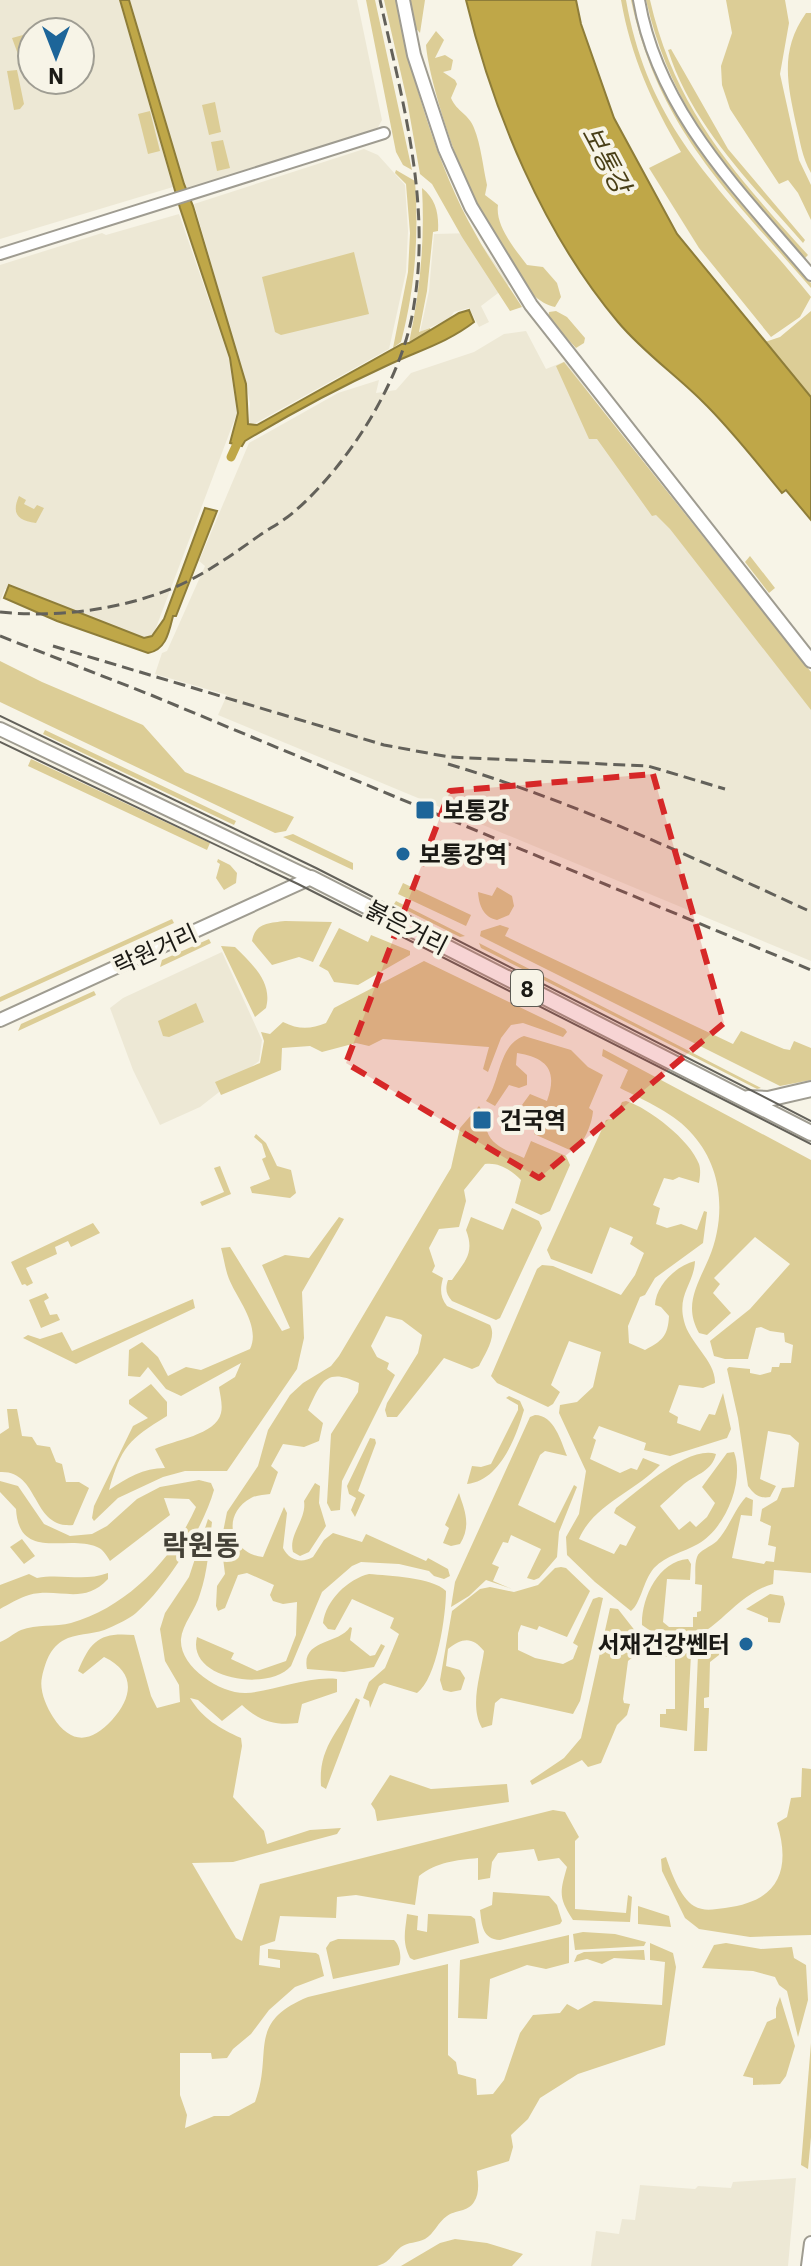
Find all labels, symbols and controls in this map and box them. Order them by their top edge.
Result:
north arrow [16,16,96,96]
text: N [48,62,64,91]
water label: 보통강 [575,119,640,201]
place label: 보통강 [443,794,509,826]
marker: 보통강 [414,799,436,821]
place label: 보통강역 [419,838,507,870]
marker: 보통강역 [394,845,412,863]
street label: 붉은거리 [360,893,454,961]
street label: 락원거리 [108,916,202,982]
road number: 8 [511,970,543,1006]
place label: 건국역 [500,1104,566,1136]
marker: 건국역 [471,1109,493,1131]
district label: 락원동 [162,1526,240,1563]
place label: 서재건강쎈터 [598,1628,730,1660]
marker: 서재건강쎈터 [737,1635,755,1653]

